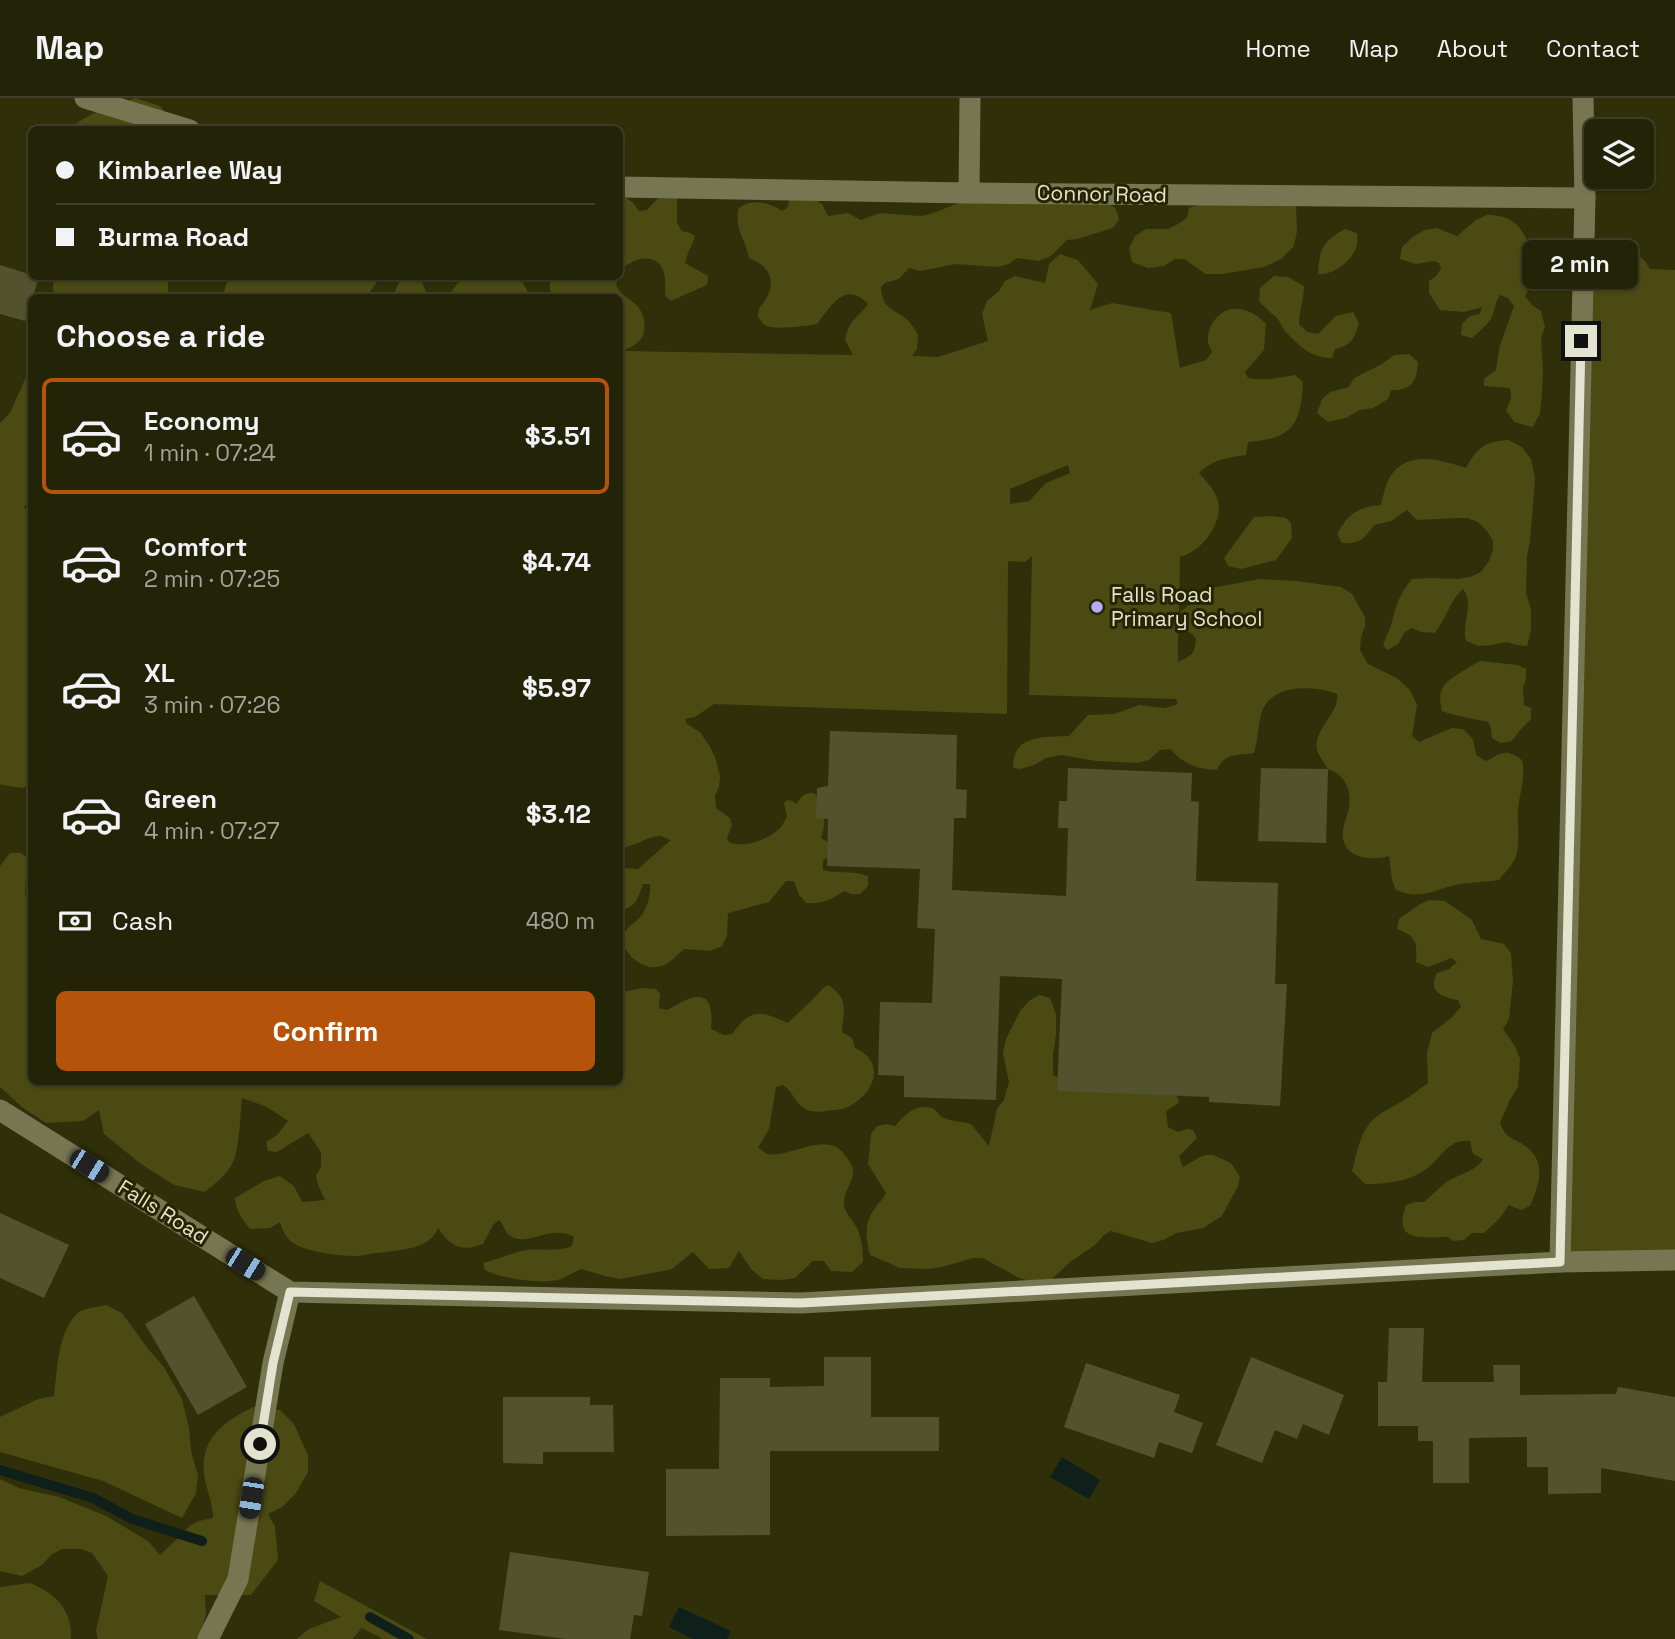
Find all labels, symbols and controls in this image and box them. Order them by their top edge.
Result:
text: Map [35,27,104,69]
text: Home [1245,33,1311,64]
text: Map [1349,33,1399,64]
text: About [1437,33,1508,64]
text: Contact [1546,33,1640,64]
map controls [1584,119,1654,189]
button: layers [1584,119,1654,189]
text: Kimbarlee Way [98,153,283,187]
street label: Connor Road [1037,179,1167,208]
text: Burma Road [98,220,249,254]
callout: 2 min [1523,240,1639,288]
text: 2 min [1550,249,1610,279]
text: Choose a ride [56,316,266,356]
route end [1565,325,1597,357]
text: Economy [144,404,260,438]
icon: car [60,405,123,468]
text: $3.51 [525,419,591,453]
text: 1 min · 07:24 [144,438,276,468]
text: Comfort [144,530,247,564]
icon: car [60,531,123,594]
text: $4.74 [522,545,591,579]
text: 2 min · 07:25 [144,564,280,594]
place label: Falls Road Primary School [1111,581,1262,632]
marker: Falls Road Primary School [1089,599,1105,615]
text: XL [144,656,175,690]
icon: car [60,657,123,720]
text: $5.97 [522,671,591,705]
text: 3 min · 07:26 [144,690,281,720]
text: Green [144,782,217,816]
icon: car [60,783,123,846]
text: $3.12 [526,797,591,831]
text: 4 min · 07:27 [144,816,280,846]
icon: cash [56,902,94,940]
text: Cash [112,904,173,938]
text: 480 m [526,906,595,936]
button: Confirm [56,991,595,1071]
car [66,1146,113,1186]
street label: Falls Road [113,1173,213,1250]
car [222,1244,269,1284]
route start [244,1428,276,1460]
car [238,1476,265,1520]

